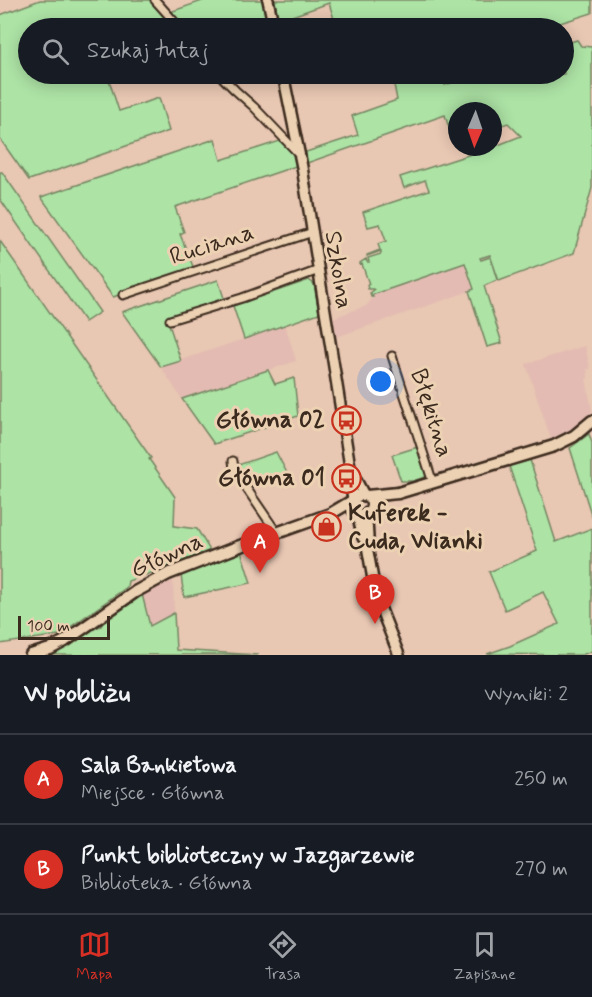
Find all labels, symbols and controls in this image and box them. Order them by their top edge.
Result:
search box [18,18,574,84]
icon: search [39,35,72,68]
text: Szukaj tutaj [87,37,209,65]
north arrow [448,102,502,156]
street label: Ruciana [166,217,258,273]
street label: Szkolna [317,229,359,311]
street label: Błękitna [402,365,460,461]
your location [366,367,395,396]
bus stop icon: Główna 02 [330,404,362,436]
place label: Główna 02 [216,405,325,436]
bus stop icon: Główna 01 [330,462,362,494]
place label: Główna 01 [218,463,325,494]
place label: Kuferek - Cuda, Wianki [348,498,483,557]
shop icon: Kuferek - Cuda, Wianki [311,511,343,543]
pin: A [240,524,280,573]
street label: Główna [126,526,208,586]
pin: B [356,574,394,624]
scale bar [18,613,110,640]
text: 100 m [27,616,70,637]
text: W pobliżu [24,677,130,711]
text: Wyniki: 2 [484,681,568,708]
text: Sala Bankietowa [81,752,237,780]
text: A [37,766,50,793]
text: 250 m [514,766,568,793]
text: Miejsce · Główna [81,780,225,807]
text: Punkt biblioteczny w Jazgarzewie [81,842,415,870]
text: B [37,856,50,883]
text: 270 m [515,856,568,883]
text: Biblioteka · Główna [81,870,252,897]
tab: Mapa [76,928,113,985]
tab: Trasa [265,928,301,985]
tab: Zapisane [453,928,516,985]

